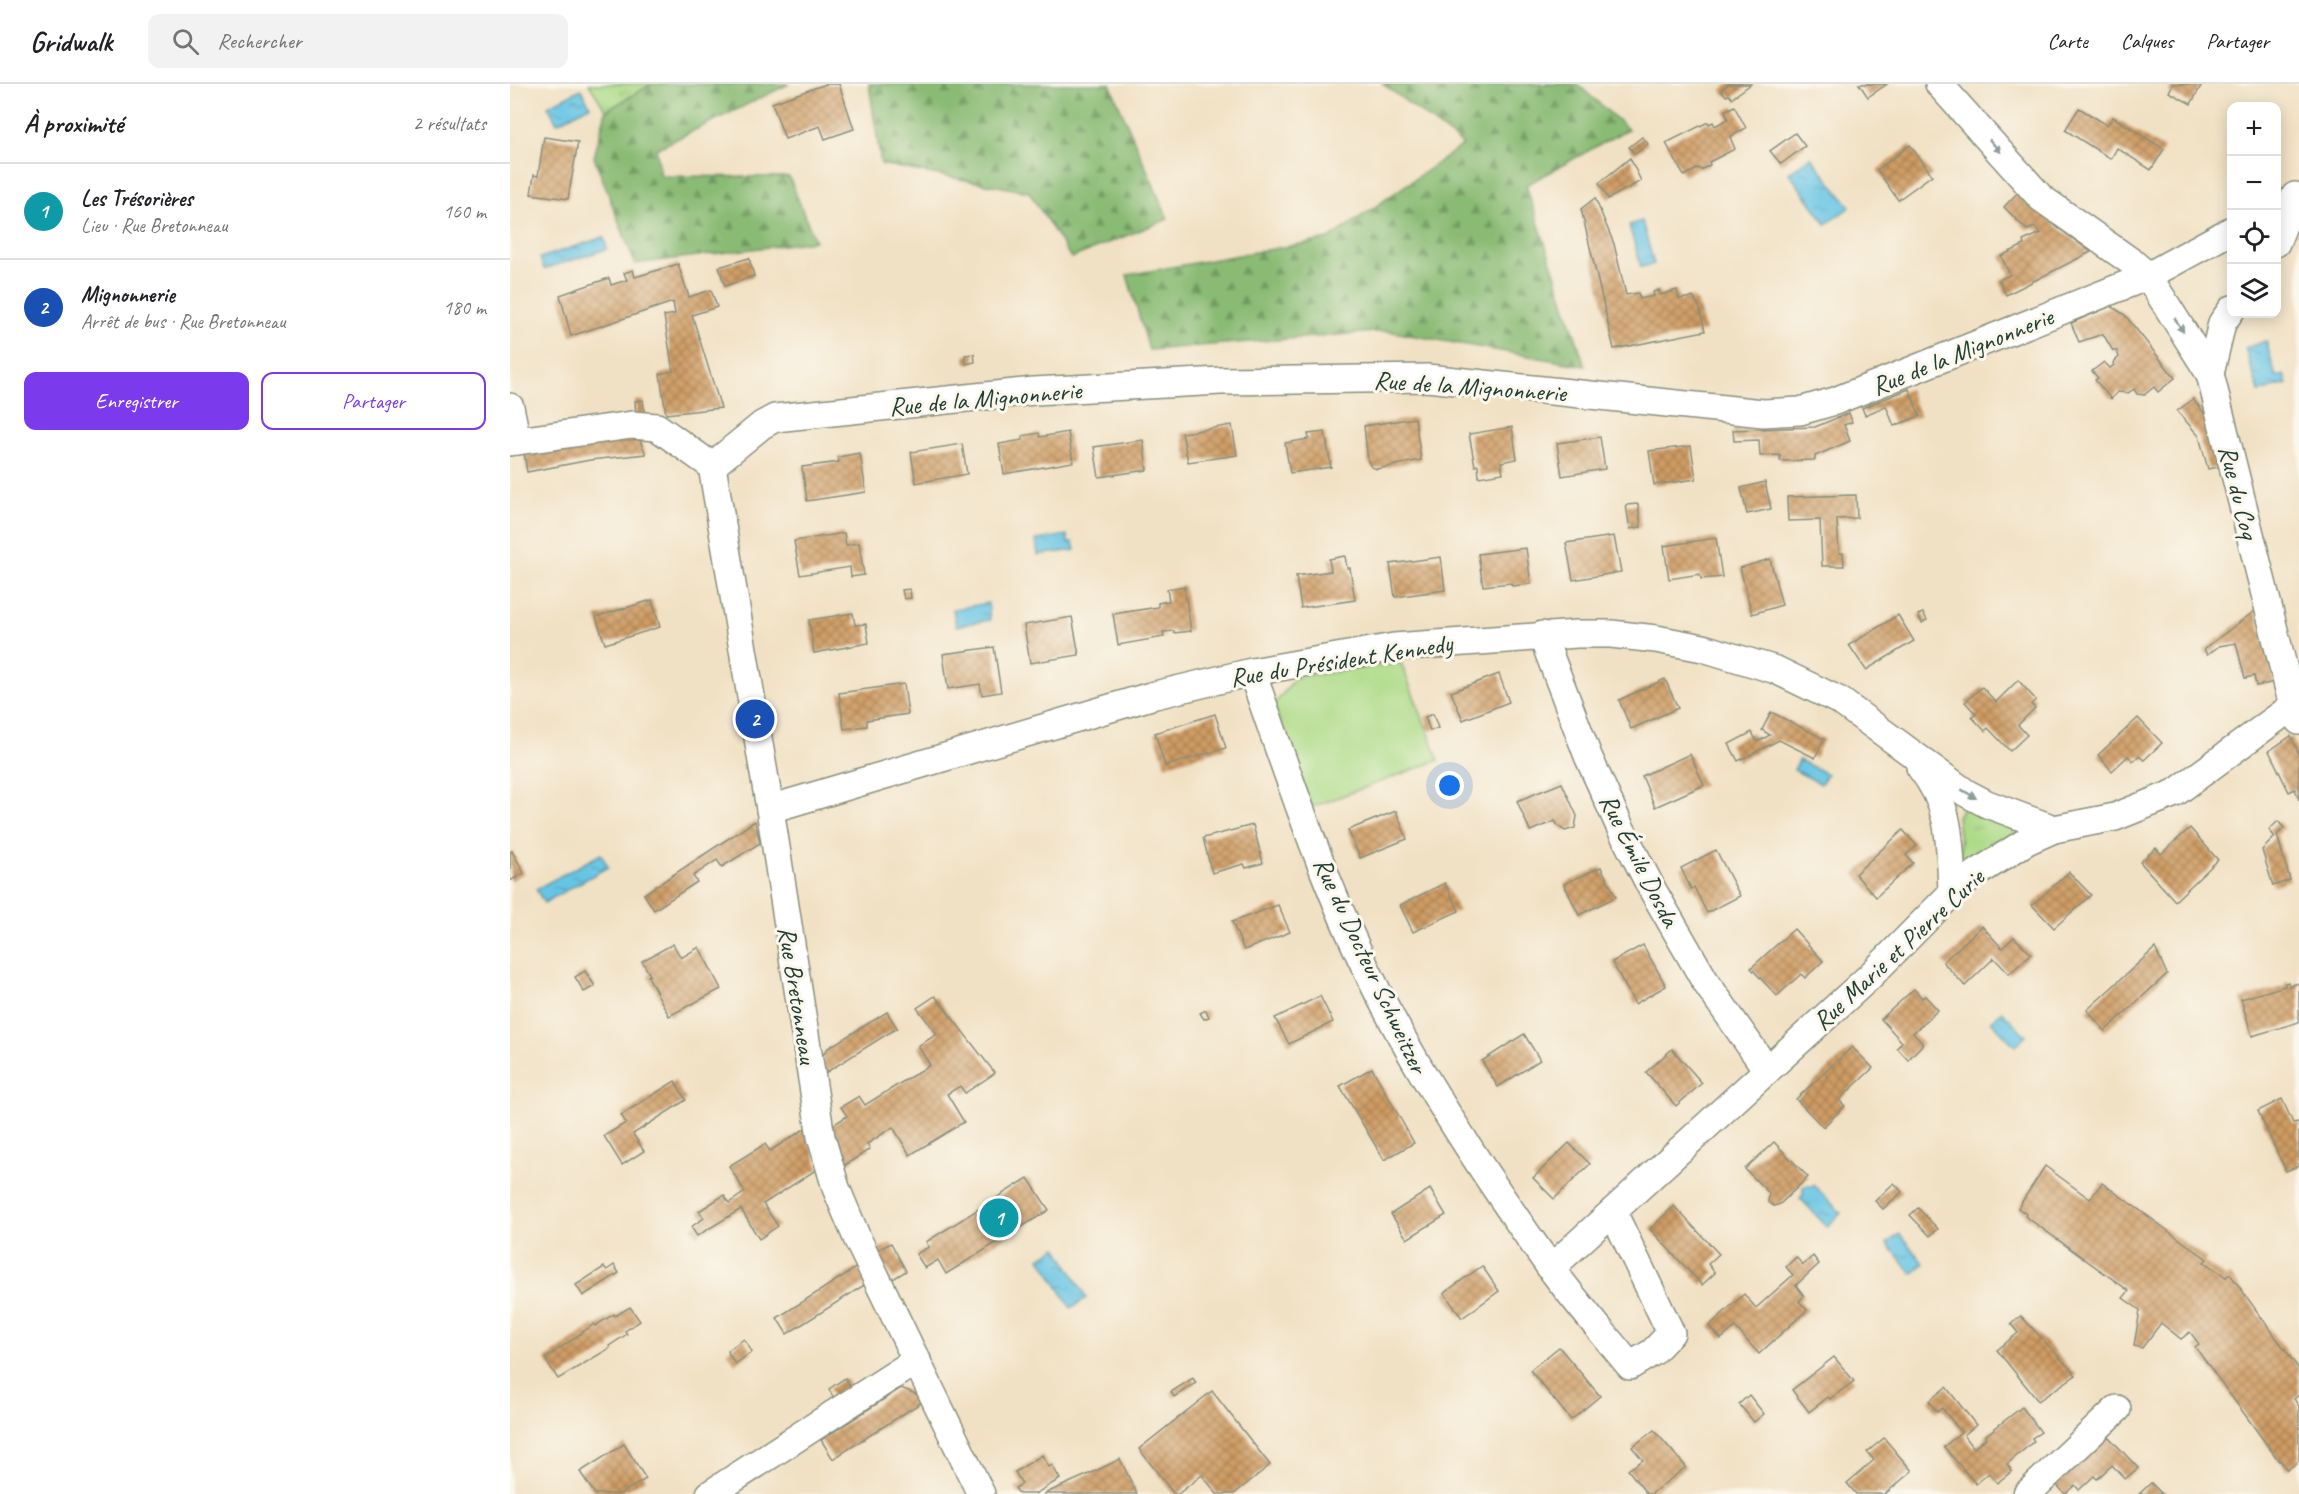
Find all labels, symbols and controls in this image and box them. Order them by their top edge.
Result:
search box [148,14,568,68]
text: Gridwalk [30,24,112,59]
icon: search [169,25,202,58]
text: Rechercher [217,27,302,55]
text: Carte [2047,28,2088,54]
text: Calques [2121,28,2173,54]
text: Partager [2206,28,2269,54]
map controls [2227,102,2281,318]
button: + [2227,102,2281,156]
text: À proximité [24,107,123,140]
text: 2 résultats [413,111,486,136]
one-way arrow [1988,138,2001,153]
button: − [2227,156,2281,210]
text: Les Trésorières [81,185,193,213]
text: 1 [39,199,48,224]
text: 160 m [443,199,486,224]
button: locate [2227,210,2281,264]
text: Lieu · Rue Bretonneau [81,213,227,238]
button: layers [2227,264,2281,318]
text: Mignonnerie [81,281,175,309]
text: 2 [39,295,48,320]
text: 180 m [443,295,486,320]
street label: Rue de la Mignonnerie [1867,299,2059,403]
text: Arrêt de bus · Rue Bretonneau [81,309,285,334]
one-way arrow [2173,317,2184,333]
street label: Rue de la Mignonnerie [1373,363,1569,410]
button: Enregistrer [24,372,249,430]
button: Partager [261,372,486,430]
street label: Rue de la Mignonnerie [888,374,1084,423]
street label: Rue du Coq [2211,442,2267,544]
street label: Rue du Président Kennedy [1228,626,1457,694]
pin: 2 [736,696,774,742]
your location [1435,771,1464,800]
street label: Rue Émile Dosda [1592,788,1688,934]
one-way arrow [1961,789,1978,799]
street label: Rue du Docteur Schweitzer [1306,852,1436,1081]
street label: Rue Marie et Pierre Curie [1806,860,1992,1037]
street label: Rue Bretonneau [770,924,825,1067]
pin: 1 [980,1196,1018,1240]

